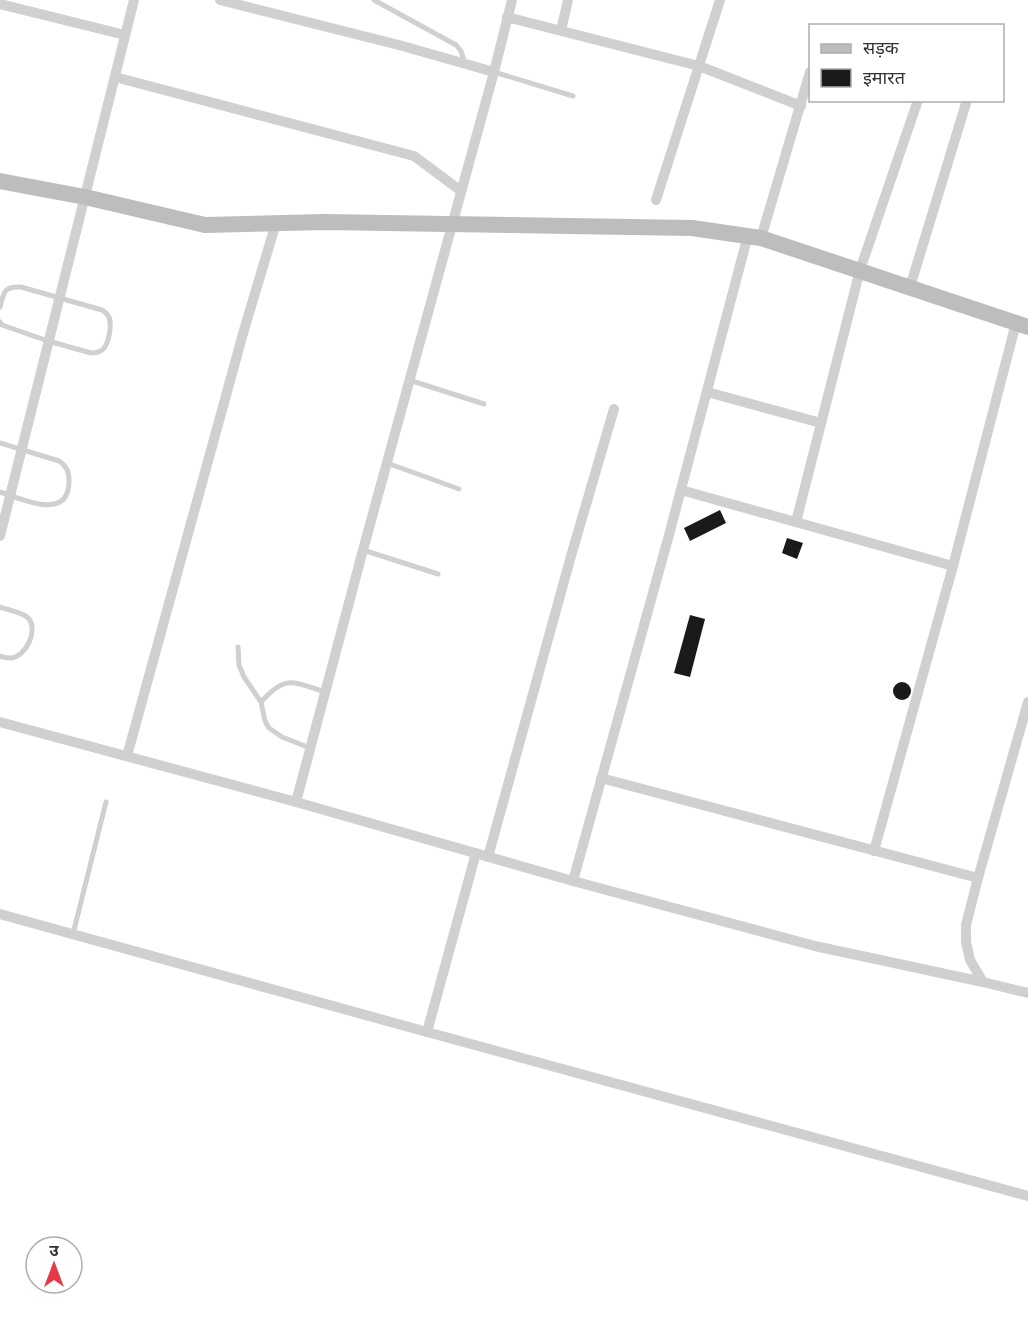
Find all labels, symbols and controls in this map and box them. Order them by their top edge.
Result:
legend [809,24,1004,102]
text: सड़क [863,37,900,59]
text: इमारत [863,67,906,89]
north arrow [24,1235,84,1295]
text: उ [49,1241,59,1260]

